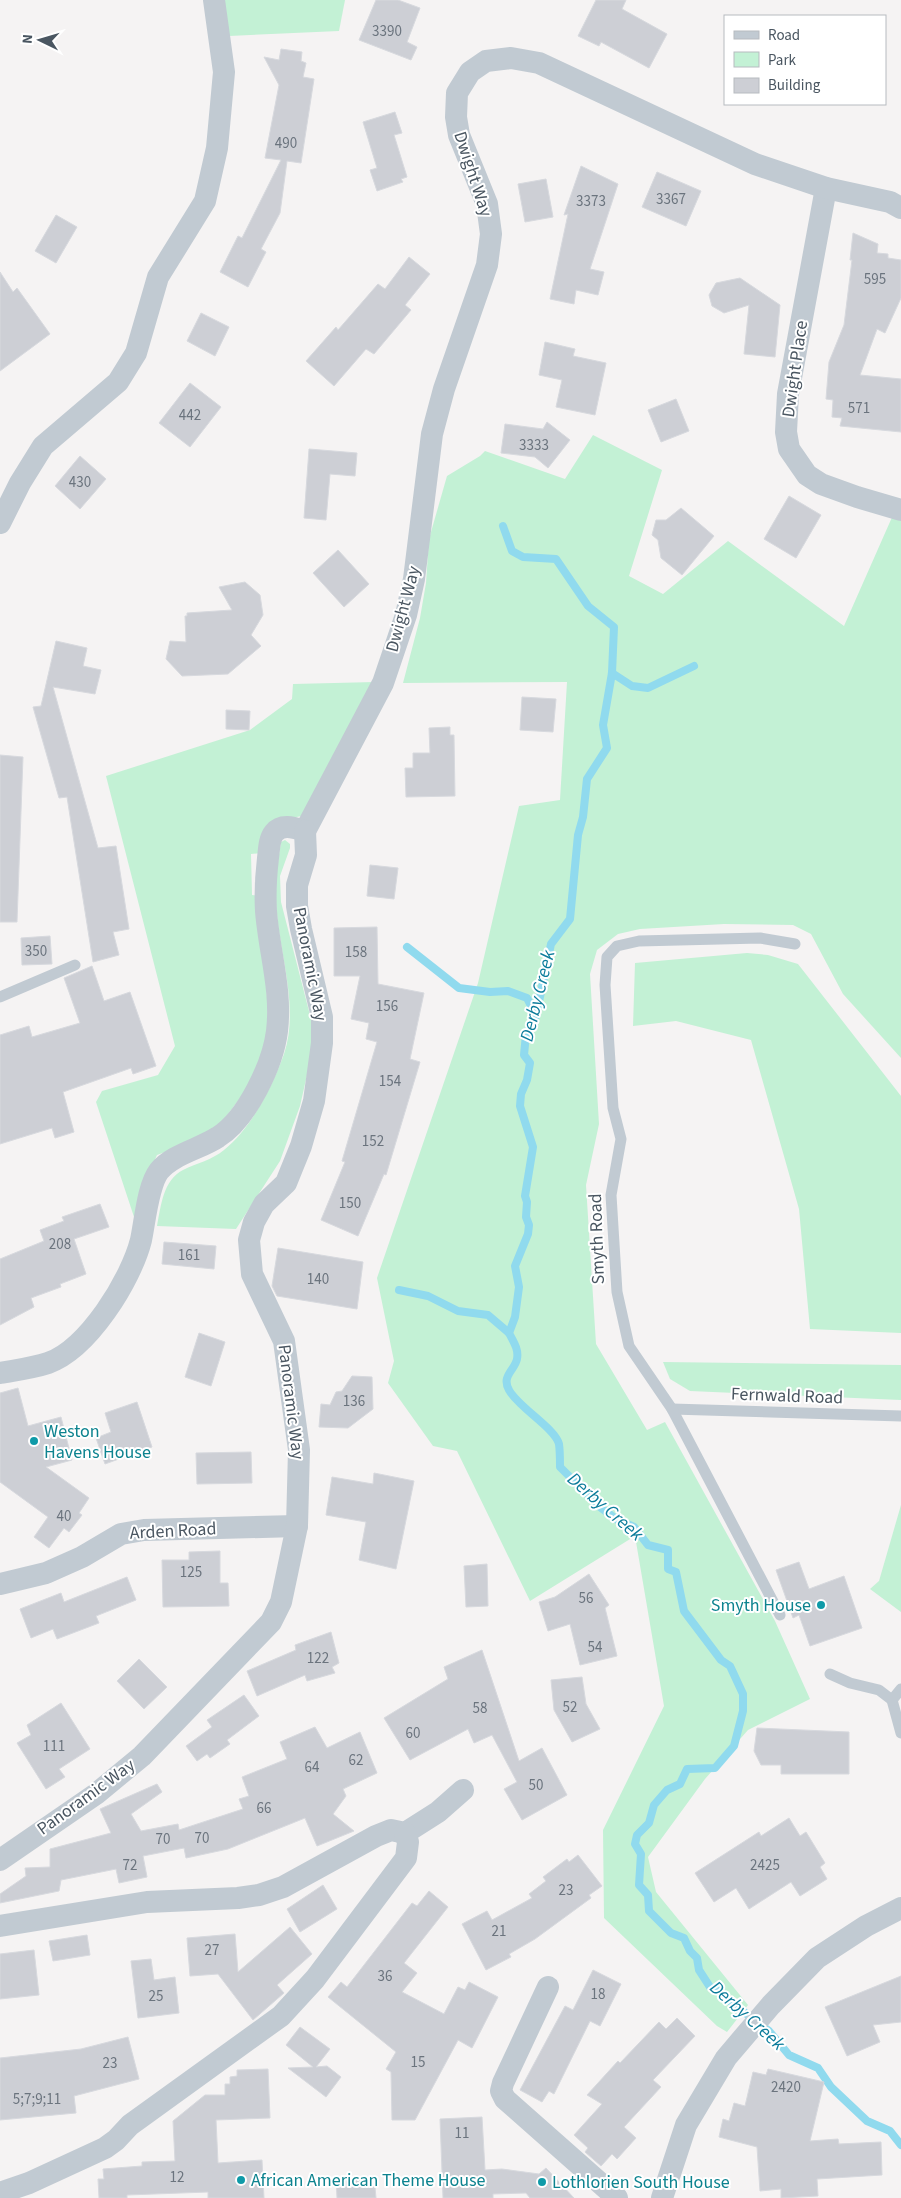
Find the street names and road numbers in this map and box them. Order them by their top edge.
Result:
street label: Dwight Way [447,128,499,220]
street label: Dwight Place [776,319,814,419]
street label: Dwight Way [379,563,427,655]
street label: Panoramic Way [287,905,333,1024]
street label: Smyth Road [583,1193,611,1285]
street label: Panoramic Way [272,1343,311,1461]
street label: Fernwald Road [730,1382,844,1410]
street label: Arden Road [129,1516,217,1546]
street label: Panoramic Way [32,1753,141,1841]

